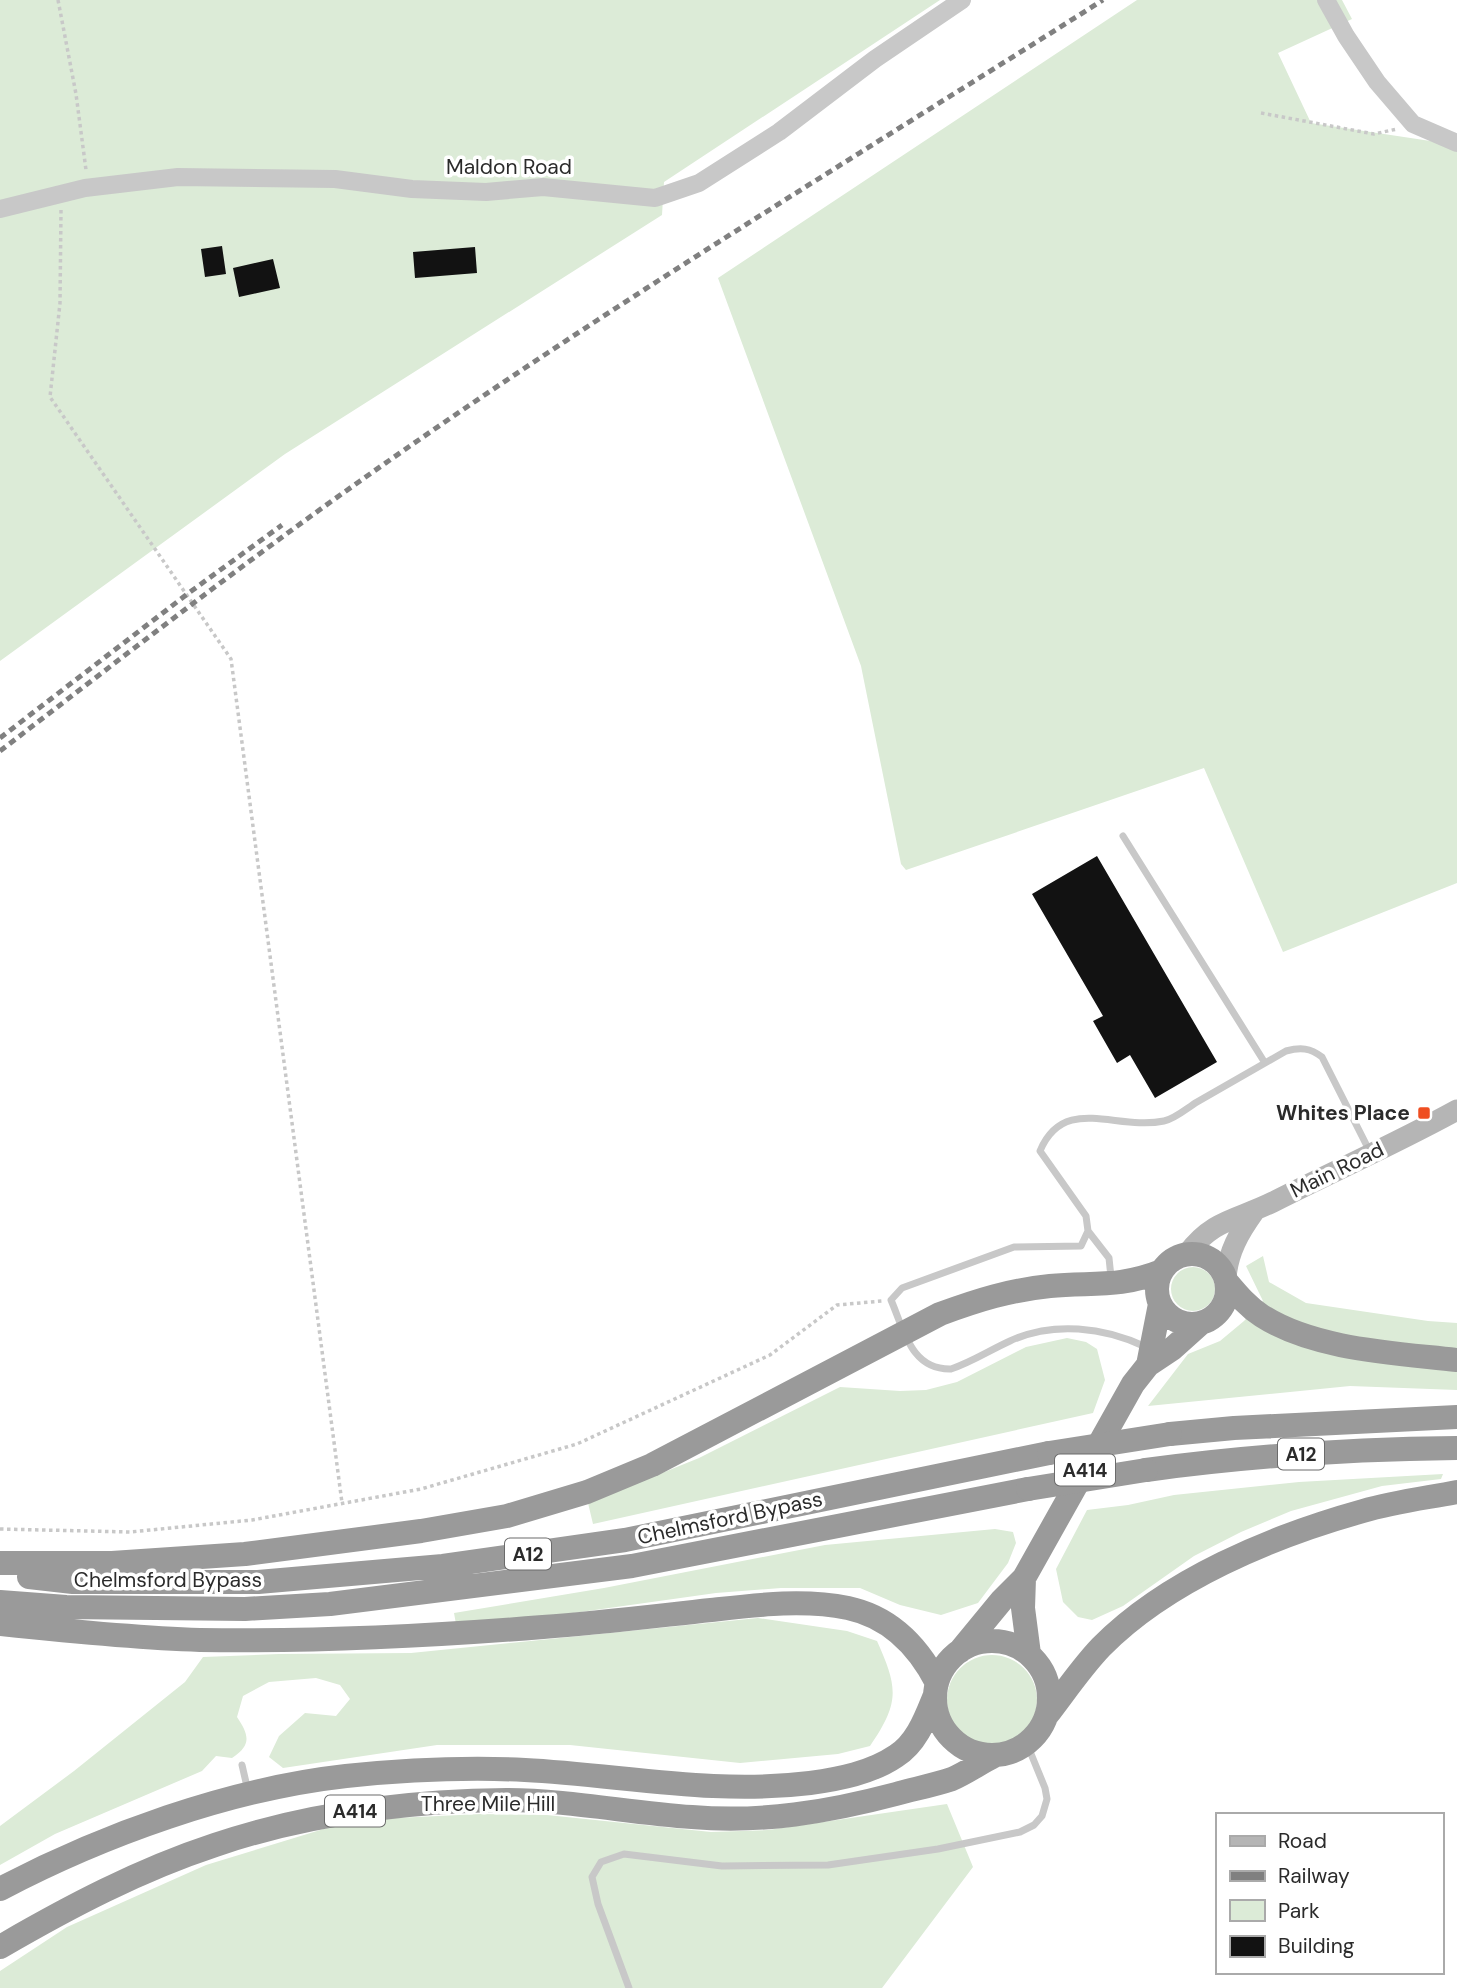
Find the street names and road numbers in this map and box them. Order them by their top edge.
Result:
street label: Maldon Road [446,153,572,181]
street label: Main Road [1286,1135,1388,1205]
road number: A12 [1278,1438,1324,1470]
road number: A414 [1055,1454,1115,1486]
street label: Chelmsford Bypass [635,1485,825,1551]
road number: A12 [505,1538,551,1570]
street label: Chelmsford Bypass [74,1566,262,1594]
street label: Three Mile Hill [421,1790,555,1818]
road number: A414 [325,1796,385,1826]

